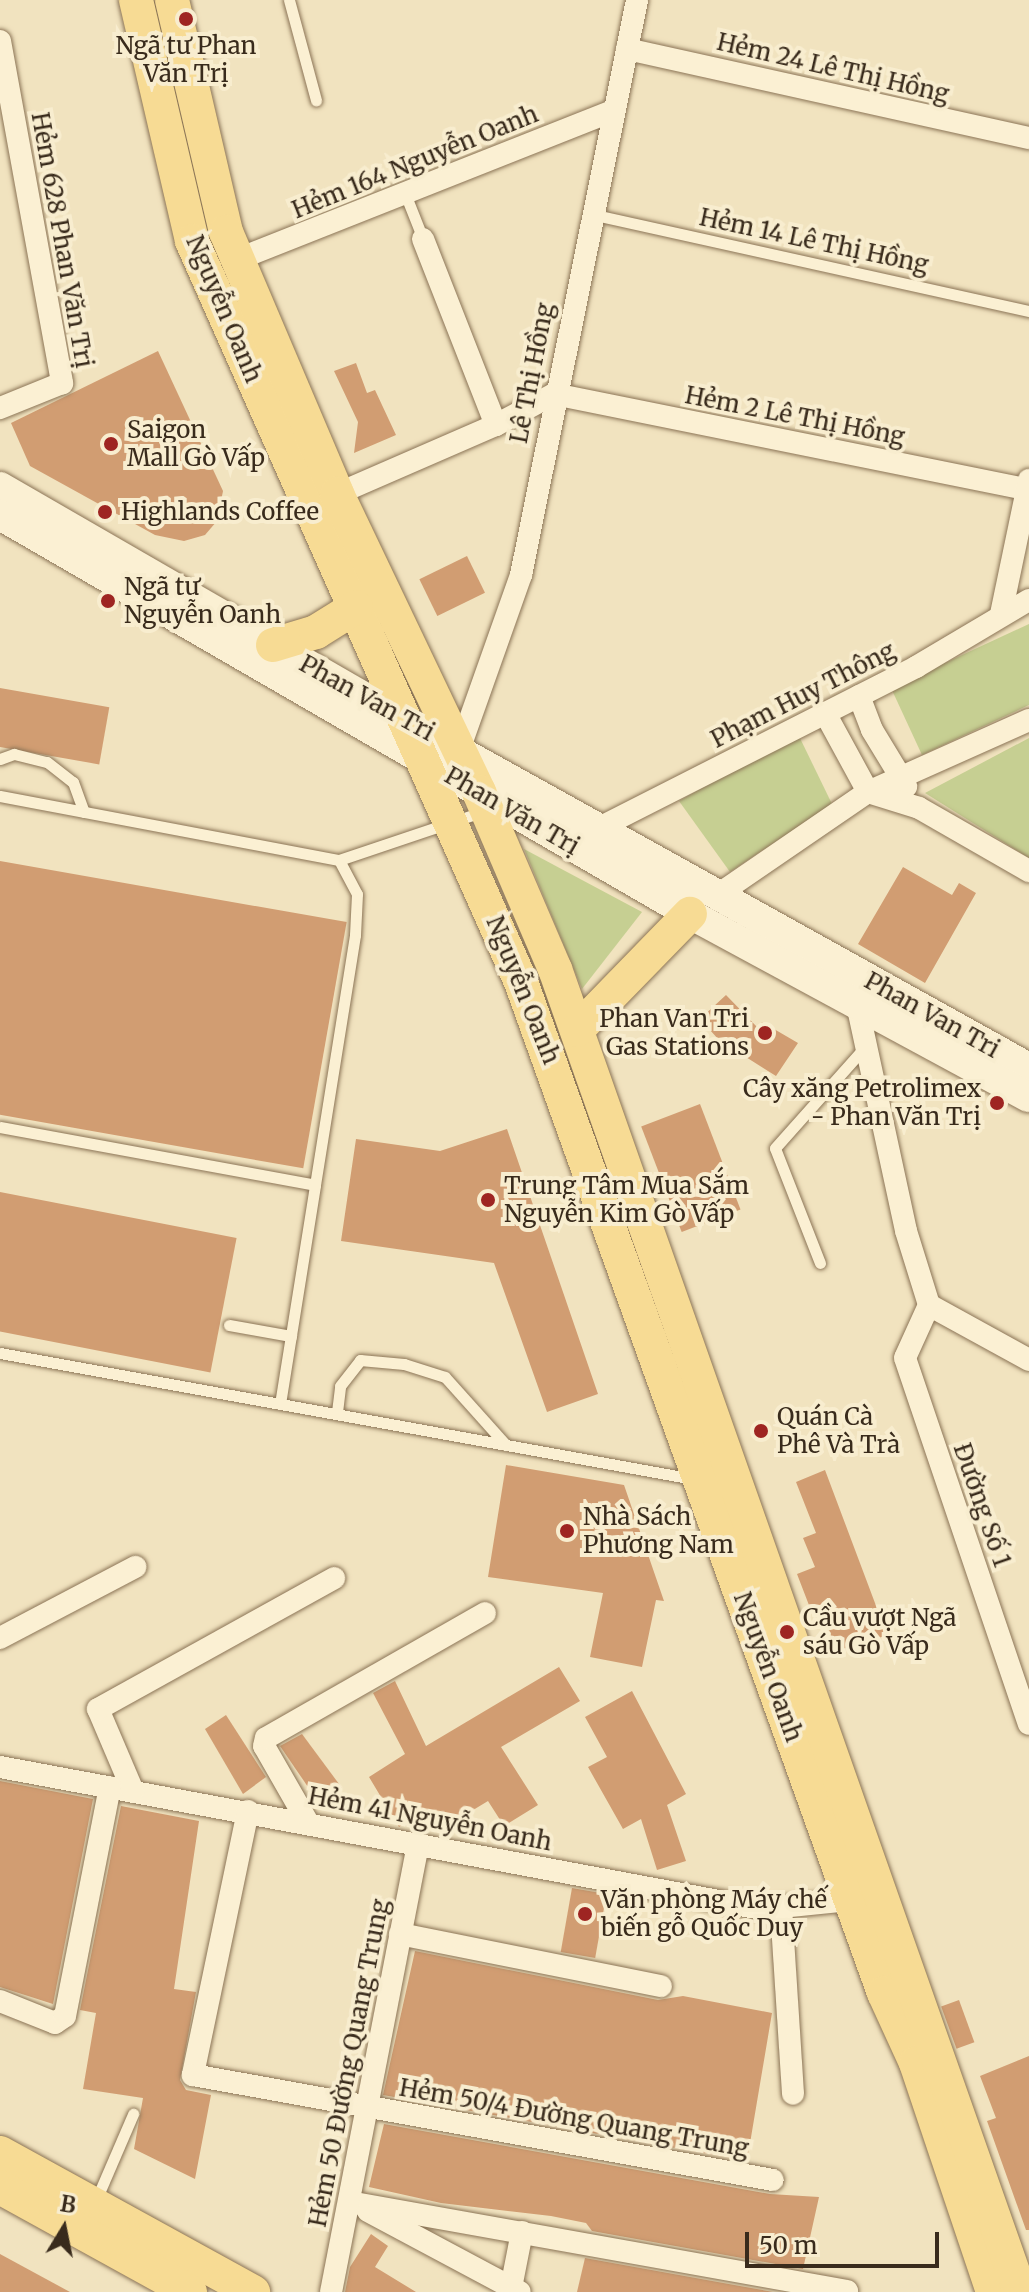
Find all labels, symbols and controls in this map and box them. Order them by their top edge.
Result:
marker: Ngã tư Phan Văn Trị [177,10,195,28]
street label: Hẻm 24 Lê Thị Hồng [714,27,952,109]
place label: Ngã tư Phan Văn Trị [116,32,256,88]
street label: Hẻm 164 Nguyễn Oanh [288,99,542,225]
street label: Hẻm 628 Phan Văn Trị [25,110,99,370]
street label: Hẻm 14 Lê Thị Hồng [697,203,931,279]
street label: Nguyễn Oanh [180,231,268,387]
street label: Lê Thị Hồng [504,300,560,446]
street label: Hẻm 2 Lê Thị Hồng [683,381,907,451]
place label: Saigon Mall Gò Vấp [127,416,265,472]
marker: Saigon Mall Gò Vấp [102,435,120,453]
place label: Highlands Coffee [121,498,319,526]
marker: Highlands Coffee [96,503,114,521]
place label: Ngã tư Nguyễn Oanh [124,573,281,629]
marker: Ngã tư Nguyễn Oanh [99,592,117,610]
street label: Phạm Huy Thông [706,636,900,754]
street label: Phan Van Tri [295,649,439,747]
street label: Phan Văn Trị [440,761,584,861]
street label: Nguyễn Oanh [480,912,566,1068]
street label: Phan Van Tri [860,966,1004,1064]
place label: Phan Van Tri Gas Stations [599,1005,749,1061]
marker: Phan Van Tri Gas Stations [756,1024,774,1042]
place label: Cây xăng Petrolimex - Phan Văn Trị [743,1075,981,1131]
marker: Cây xăng Petrolimex - Phan Văn Trị [988,1094,1006,1112]
place label: Trung Tâm Mua Sắm Nguyễn Kim Gò Vấp [504,1172,749,1228]
marker: Trung Tâm Mua Sắm Nguyễn Kim Gò Vấp [479,1191,497,1209]
place label: Quán Cà Phê Và Trà [777,1403,900,1459]
marker: Quán Cà Phê Và Trà [752,1422,770,1440]
street label: Đường Số 1 [947,1439,1017,1571]
place label: Nhà Sách Phương Nam [583,1503,734,1559]
marker: Nhà Sách Phương Nam [558,1522,576,1540]
street label: Nguyễn Oanh [728,1588,808,1746]
place label: Cầu vượt Ngã sáu Gò Vấp [803,1604,956,1660]
marker: Cầu vượt Ngã sáu Gò Vấp [778,1623,796,1641]
street label: Hẻm 41 Nguyễn Oanh [306,1781,554,1857]
place label: Văn phòng Máy chế biến gỗ Quốc Duy [601,1886,827,1942]
street label: Hẻm 50 Đường Quang Trung [303,1897,395,2229]
marker: Văn phòng Máy chế biến gỗ Quốc Duy [576,1905,594,1923]
street label: Hẻm 50/4 Đường Quang Trung [397,2073,751,2163]
north arrow [24,2188,104,2268]
text: B [58,2189,78,2219]
scale bar [749,2216,943,2266]
text: 50 m [759,2230,818,2261]

